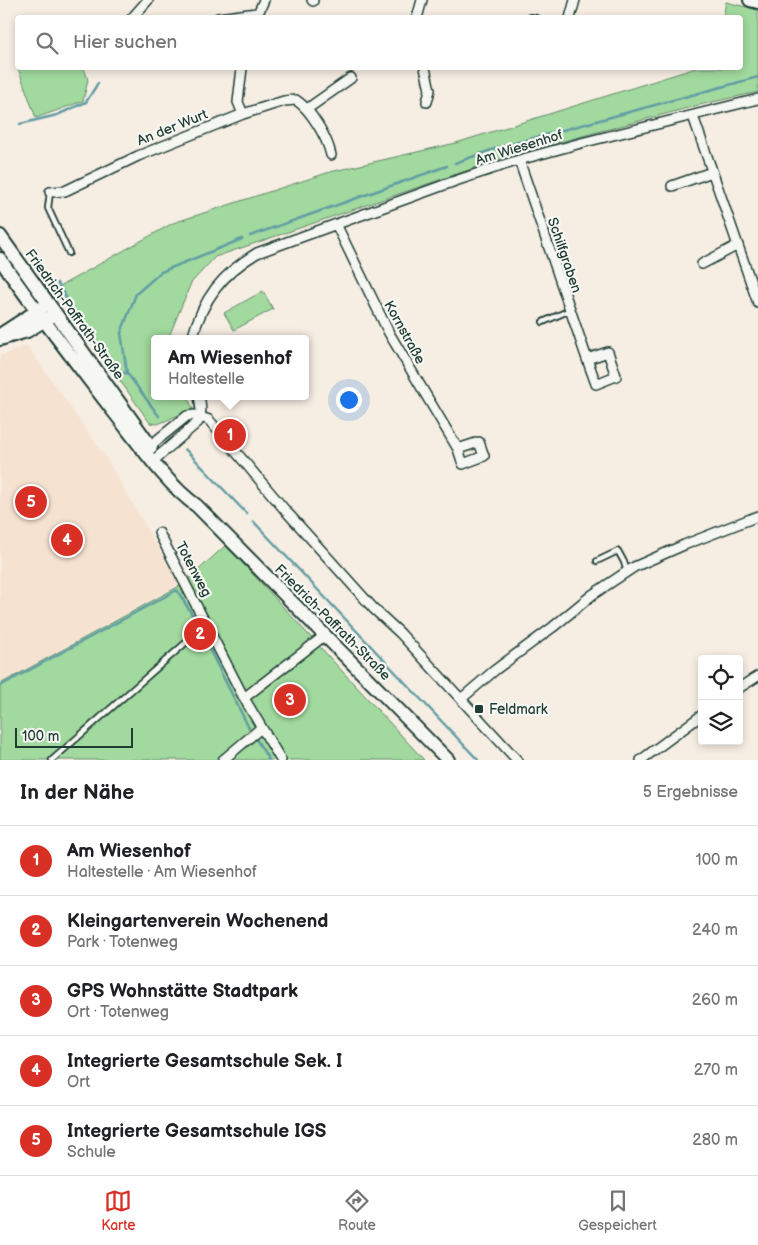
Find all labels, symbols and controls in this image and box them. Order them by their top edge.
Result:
search box [15,15,743,70]
icon: search [33,29,61,57]
text: Hier suchen [73,31,177,54]
street label: An der Wurt [134,105,211,149]
street label: Am Wiesenhof [474,126,565,169]
street label: Schilfgraben [544,215,585,295]
street label: Friedrich-Paffrath-Straße [22,246,128,383]
street label: Kornstraße [380,298,429,367]
popup [151,335,309,400]
text: Am Wiesenhof [168,347,292,370]
text: Haltestelle [168,370,245,389]
your location [336,387,362,413]
pin: 1 [214,416,246,454]
pin: 5 [15,483,47,521]
pin: 4 [51,521,83,559]
street label: Totenweg [172,539,215,600]
street label: Friedrich-Paffrath-Straße [271,561,394,684]
pin: 2 [184,615,216,653]
map controls [698,655,743,745]
button: locate [698,655,743,700]
pin: 3 [274,681,306,719]
button: layers [698,700,743,745]
place label: Feldmark [489,701,548,718]
marker: Feldmark [473,703,485,715]
scale bar [15,725,132,748]
text: 100 m [22,728,59,745]
text: In der Nähe [20,780,134,805]
text: 5 Ergebnisse [643,783,738,802]
text: Am Wiesenhof [67,840,191,863]
text: 1 [33,851,39,870]
text: 100 m [695,851,738,870]
text: Haltestelle · Am Wiesenhof [67,863,257,882]
text: Kleingartenverein Wochenend [67,910,328,933]
text: 2 [31,921,41,940]
text: 240 m [692,921,738,940]
text: Park · Totenweg [67,933,178,952]
text: GPS Wohnstätte Stadtpark [67,980,298,1003]
text: 3 [31,991,41,1010]
text: 260 m [692,991,738,1010]
text: Ort · Totenweg [67,1003,169,1022]
text: Integrierte Gesamtschule Sek. I [67,1050,342,1073]
text: 4 [31,1061,41,1080]
text: 270 m [694,1061,738,1080]
text: Ort [67,1073,90,1092]
text: Integrierte Gesamtschule IGS [67,1120,326,1143]
text: 5 [31,1131,41,1150]
text: 280 m [692,1131,738,1150]
text: Schule [67,1143,116,1162]
tab: Karte [101,1187,135,1234]
tab: Route [338,1187,376,1234]
tab: Gespeichert [578,1187,657,1234]

